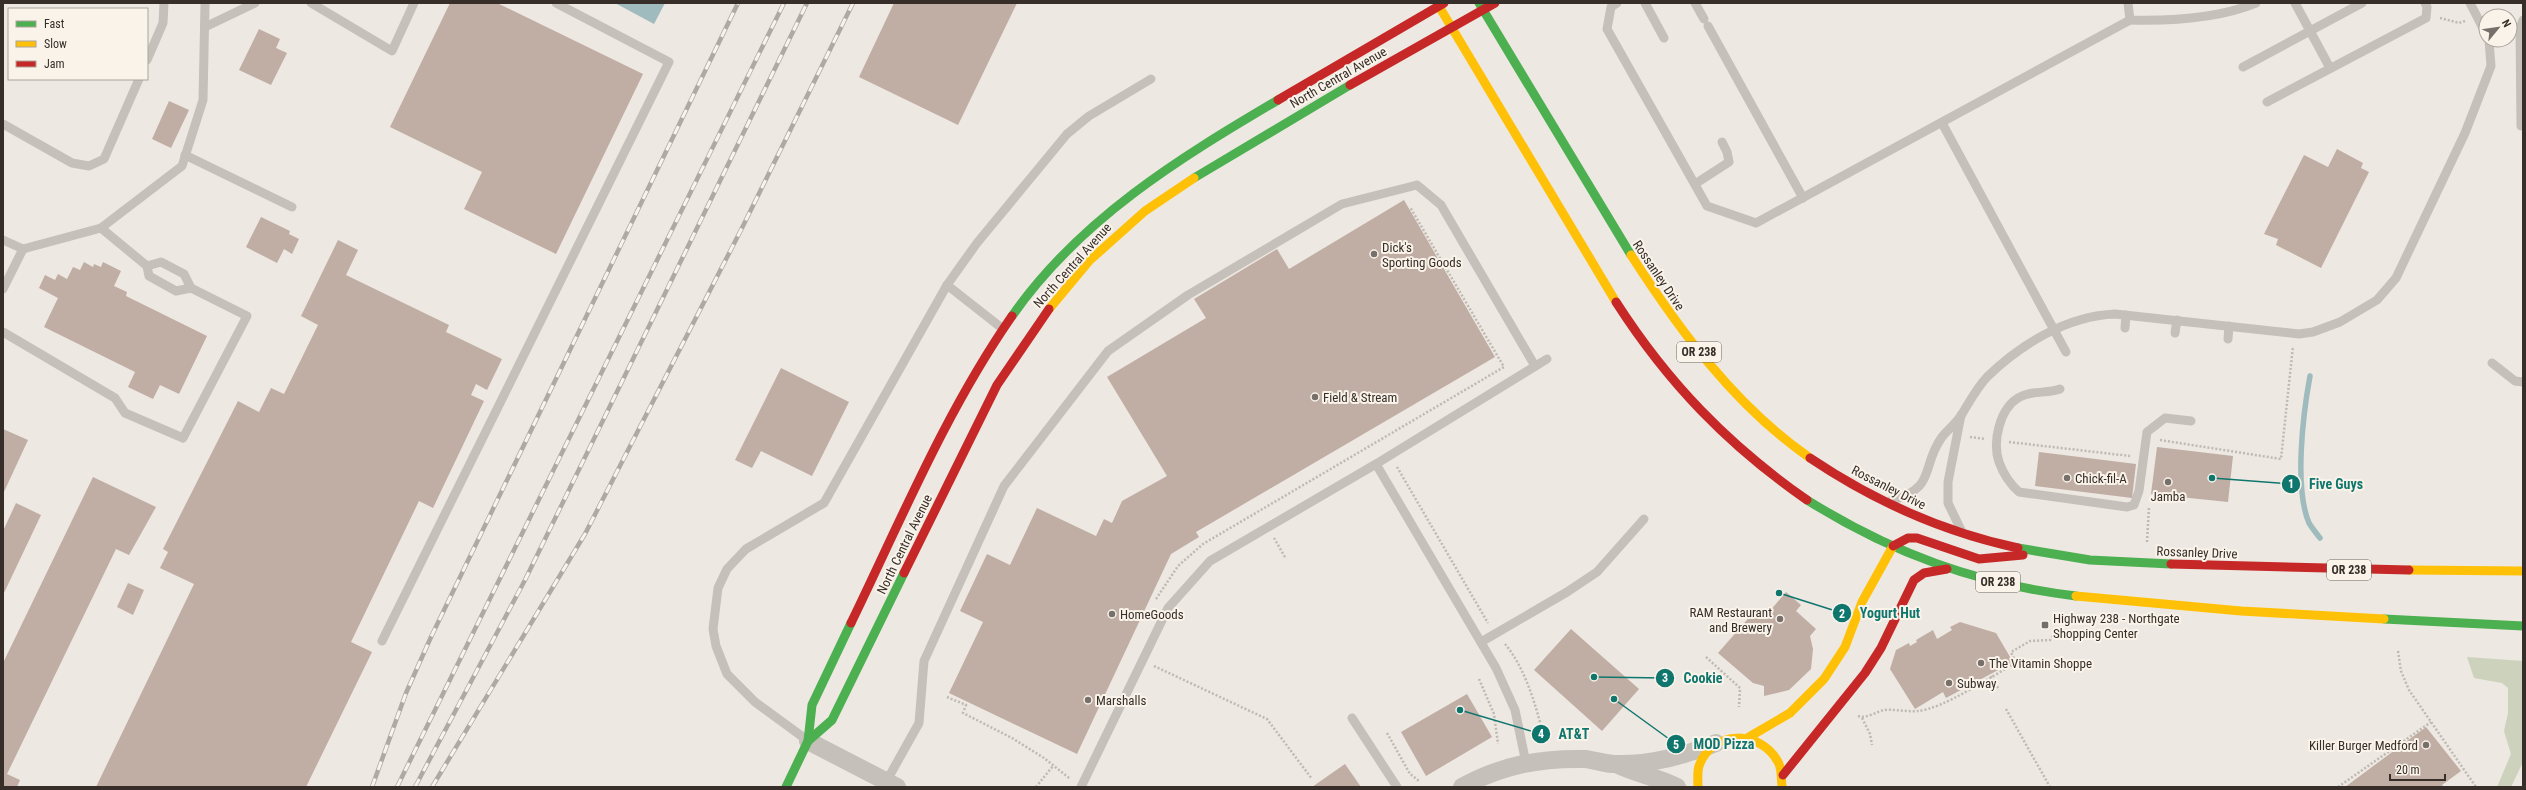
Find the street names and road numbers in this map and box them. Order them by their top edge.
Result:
street label: North Central Avenue [1287,44,1389,111]
street label: North Central Avenue [1030,220,1114,311]
street label: Rossanley Drive [1630,237,1687,313]
road number: OR 238 [1677,342,1721,362]
street label: Rossanley Drive [1849,462,1928,513]
street label: North Central Avenue [874,492,935,596]
street label: Rossanley Drive [2156,544,2238,561]
road number: OR 238 [2327,560,2371,580]
road number: OR 238 [1976,572,2020,592]

